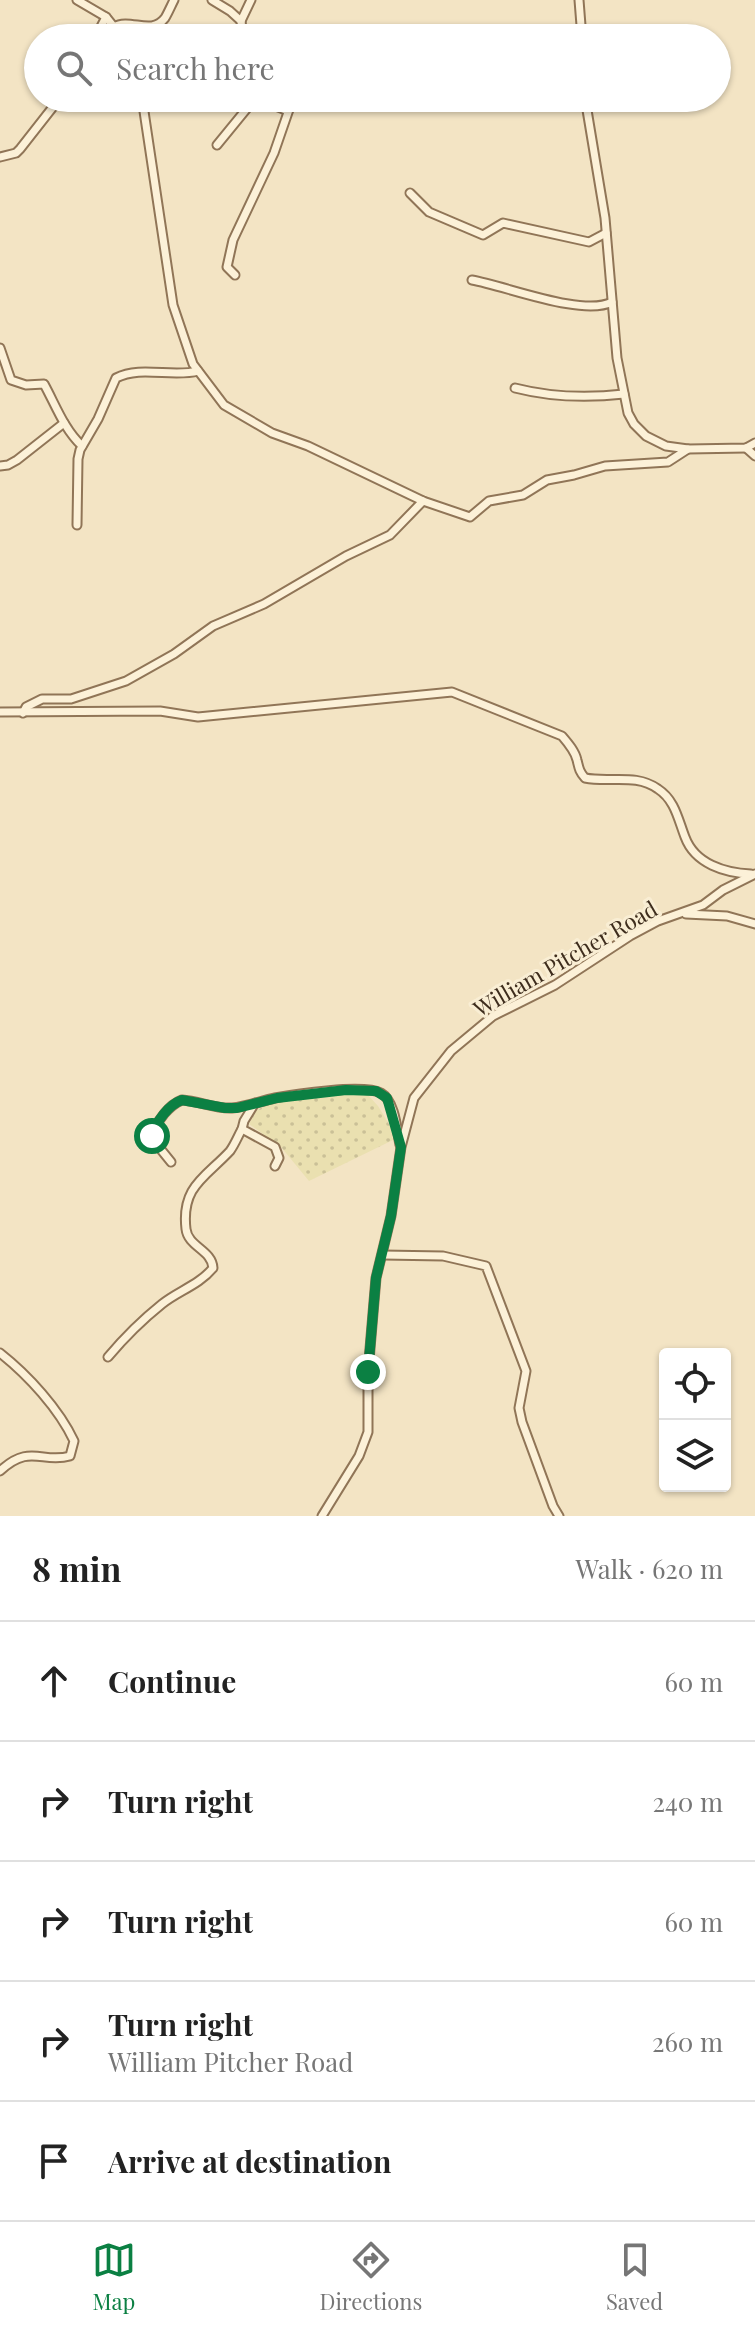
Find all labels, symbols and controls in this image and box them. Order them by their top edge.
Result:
search box [24,24,731,112]
icon: search [52,46,96,90]
text: Search here [116,48,275,88]
street label: William Pitcher Road [467,893,663,1023]
route start [134,1118,170,1154]
map controls [659,1348,731,1492]
button: locate [659,1348,731,1420]
route end [350,1354,386,1390]
button: layers [659,1420,731,1492]
text: 8 min [32,1545,121,1591]
text: Walk · 620 m [576,1551,723,1586]
icon: ahead [32,1659,76,1703]
text: Continue [108,1661,236,1701]
text: 60 m [664,1664,723,1699]
icon: right [32,1779,76,1823]
text: Turn right [108,1781,253,1821]
text: 240 m [653,1784,723,1819]
icon: right [32,1899,76,1943]
text: Turn right [108,1901,253,1941]
text: 60 m [664,1904,723,1939]
text: Turn right [108,2004,253,2044]
icon: right [32,2019,76,2063]
text: 260 m [652,2024,723,2059]
text: William Pitcher Road [108,2044,353,2079]
icon: arrive [32,2139,76,2183]
text: Arrive at destination [108,2141,391,2181]
tab: Map [92,2238,136,2316]
tab: Directions [319,2238,422,2316]
tab: Saved [606,2238,663,2316]

